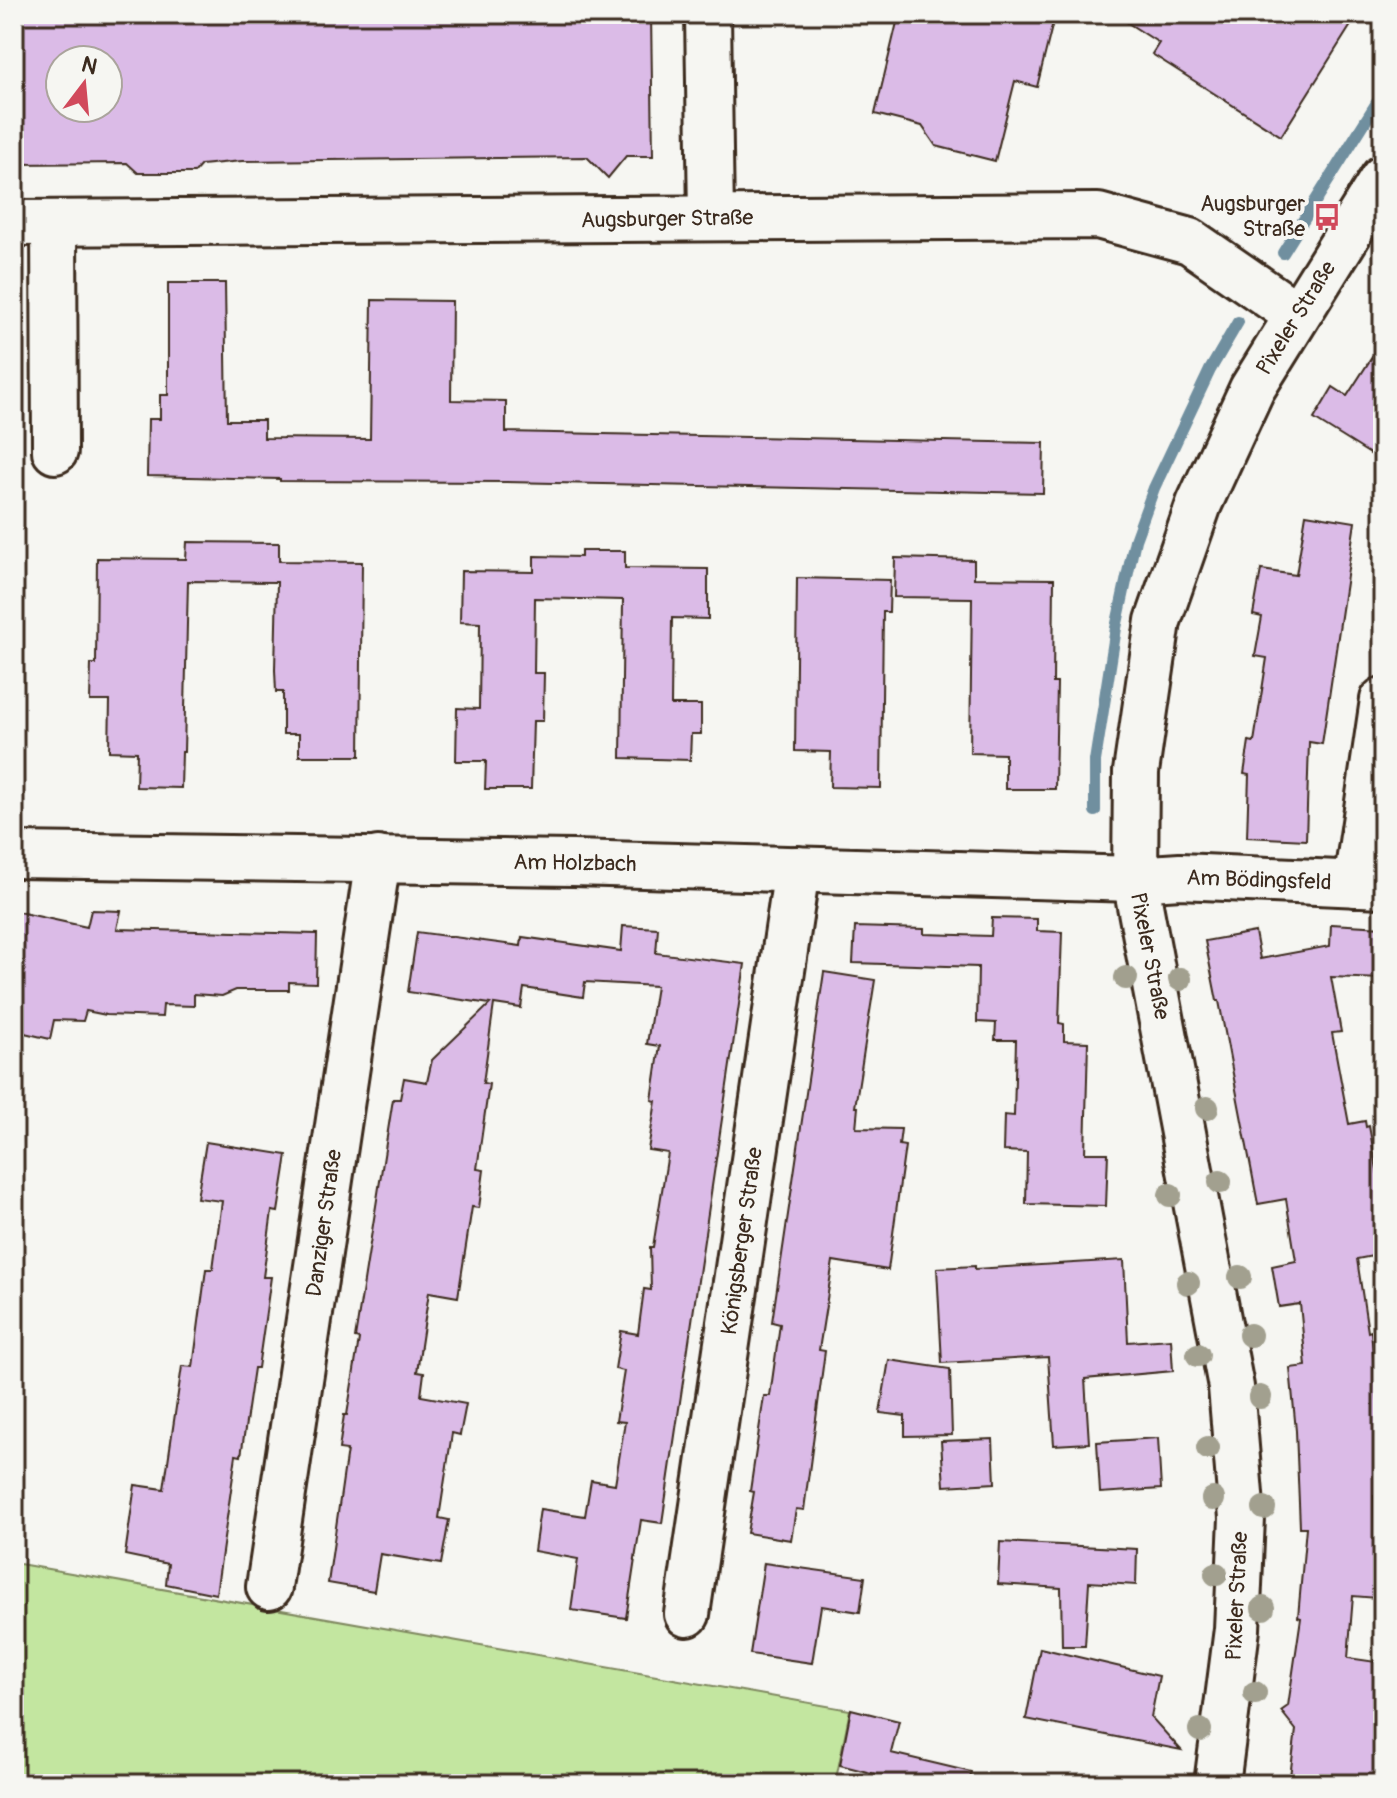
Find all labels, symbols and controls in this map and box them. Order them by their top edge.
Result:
north arrow [44,44,124,124]
text: N [78,50,100,81]
place label: Augsburger Straße [1200,190,1305,243]
bus stop icon: Augsburger Straße [1312,202,1342,232]
street label: Augsburger Straße [581,203,753,235]
street label: Pixeler Straße [1250,256,1342,380]
street label: Am Holzbach [513,848,637,878]
street label: Am Bödingsfeld [1186,863,1332,897]
street label: Pixeler Straße [1124,890,1176,1022]
street label: Königsberger Straße [715,1145,769,1337]
street label: Danziger Straße [300,1147,348,1298]
street label: Pixeler Straße [1220,1531,1254,1661]

